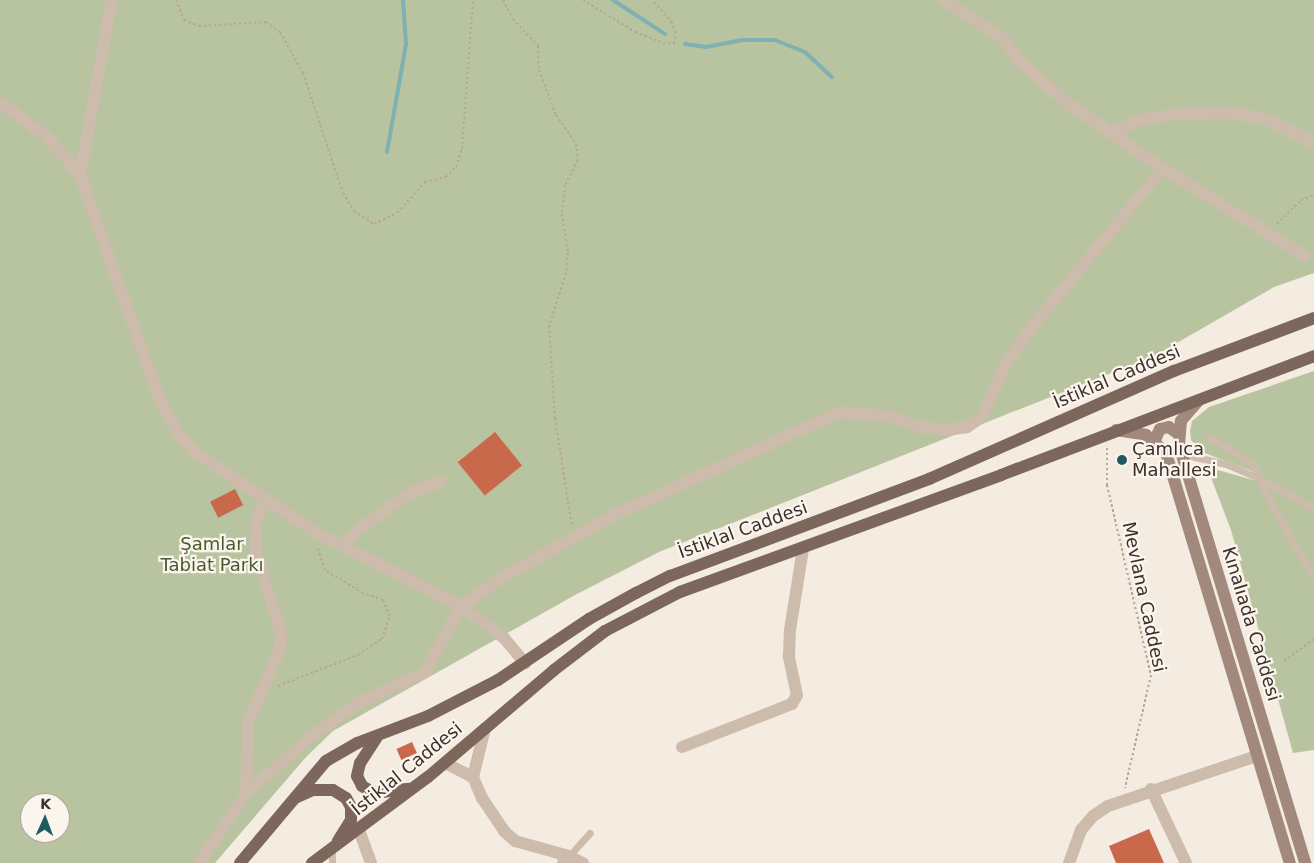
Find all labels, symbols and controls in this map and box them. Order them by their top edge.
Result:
street label: İstiklal Caddesi [1050,341,1184,413]
place label: Çamlıca Mahallesi [1132,439,1216,482]
marker: Çamlıca Mahallesi [1116,454,1128,466]
street label: İstiklal Caddesi [675,497,811,563]
street label: Mevlana Caddesi [1117,520,1171,674]
park label: Şamlar Tabiat Parkı [160,534,264,576]
street label: Kınalıada Caddesi [1217,544,1285,704]
street label: İstiklal Caddesi [347,718,467,820]
north arrow [20,793,70,843]
text: K [40,796,51,812]

